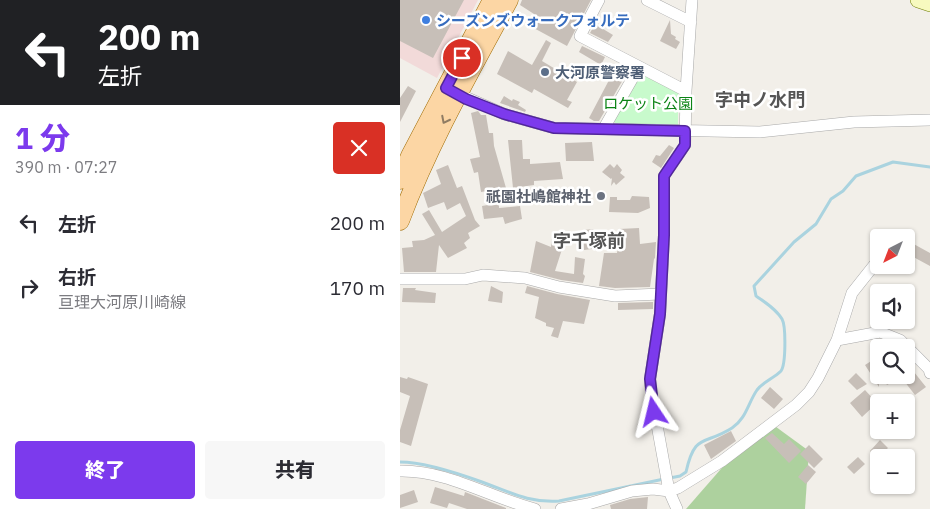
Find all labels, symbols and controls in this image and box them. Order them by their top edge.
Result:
place label: シーズンズウォークフォルテ [436,11,630,30]
text: 200 m [98,14,201,60]
marker: シーズンズウォークフォルテ [420,14,432,26]
icon: left [15,20,80,85]
pin [441,37,483,79]
icon: arrive [448,44,476,72]
text: 左折 [98,61,142,90]
place label: 大河原警察署 [555,63,645,82]
marker: 大河原警察署 [539,66,551,78]
district label: 字中ノ水門 [715,88,805,111]
park label: ロケット公園 [603,94,693,113]
one-way arrow [441,115,451,124]
text: 1 分 [15,118,70,157]
button: close [333,122,385,174]
text: 390 m · 07:27 [15,157,117,177]
place label: 祇園社嶋館神社 [486,187,591,206]
marker: 祇園社嶋館神社 [595,190,607,202]
icon: left [15,209,43,237]
text: 200 m [330,211,385,235]
text: 左折 [58,212,96,236]
district label: 字千塚前 [553,229,625,252]
north arrow [870,229,915,274]
map controls [870,229,915,494]
text: 右折 [58,265,96,289]
icon: right [15,274,43,302]
text: 170 m [330,276,385,300]
button: sound [870,284,915,329]
text: 亘理大河原川崎線 [58,292,186,312]
button: search [870,339,915,384]
position arrow [627,385,679,437]
button: + [870,394,915,439]
button: 終了 [15,441,195,499]
button: 共有 [205,441,385,499]
button: − [870,449,915,494]

